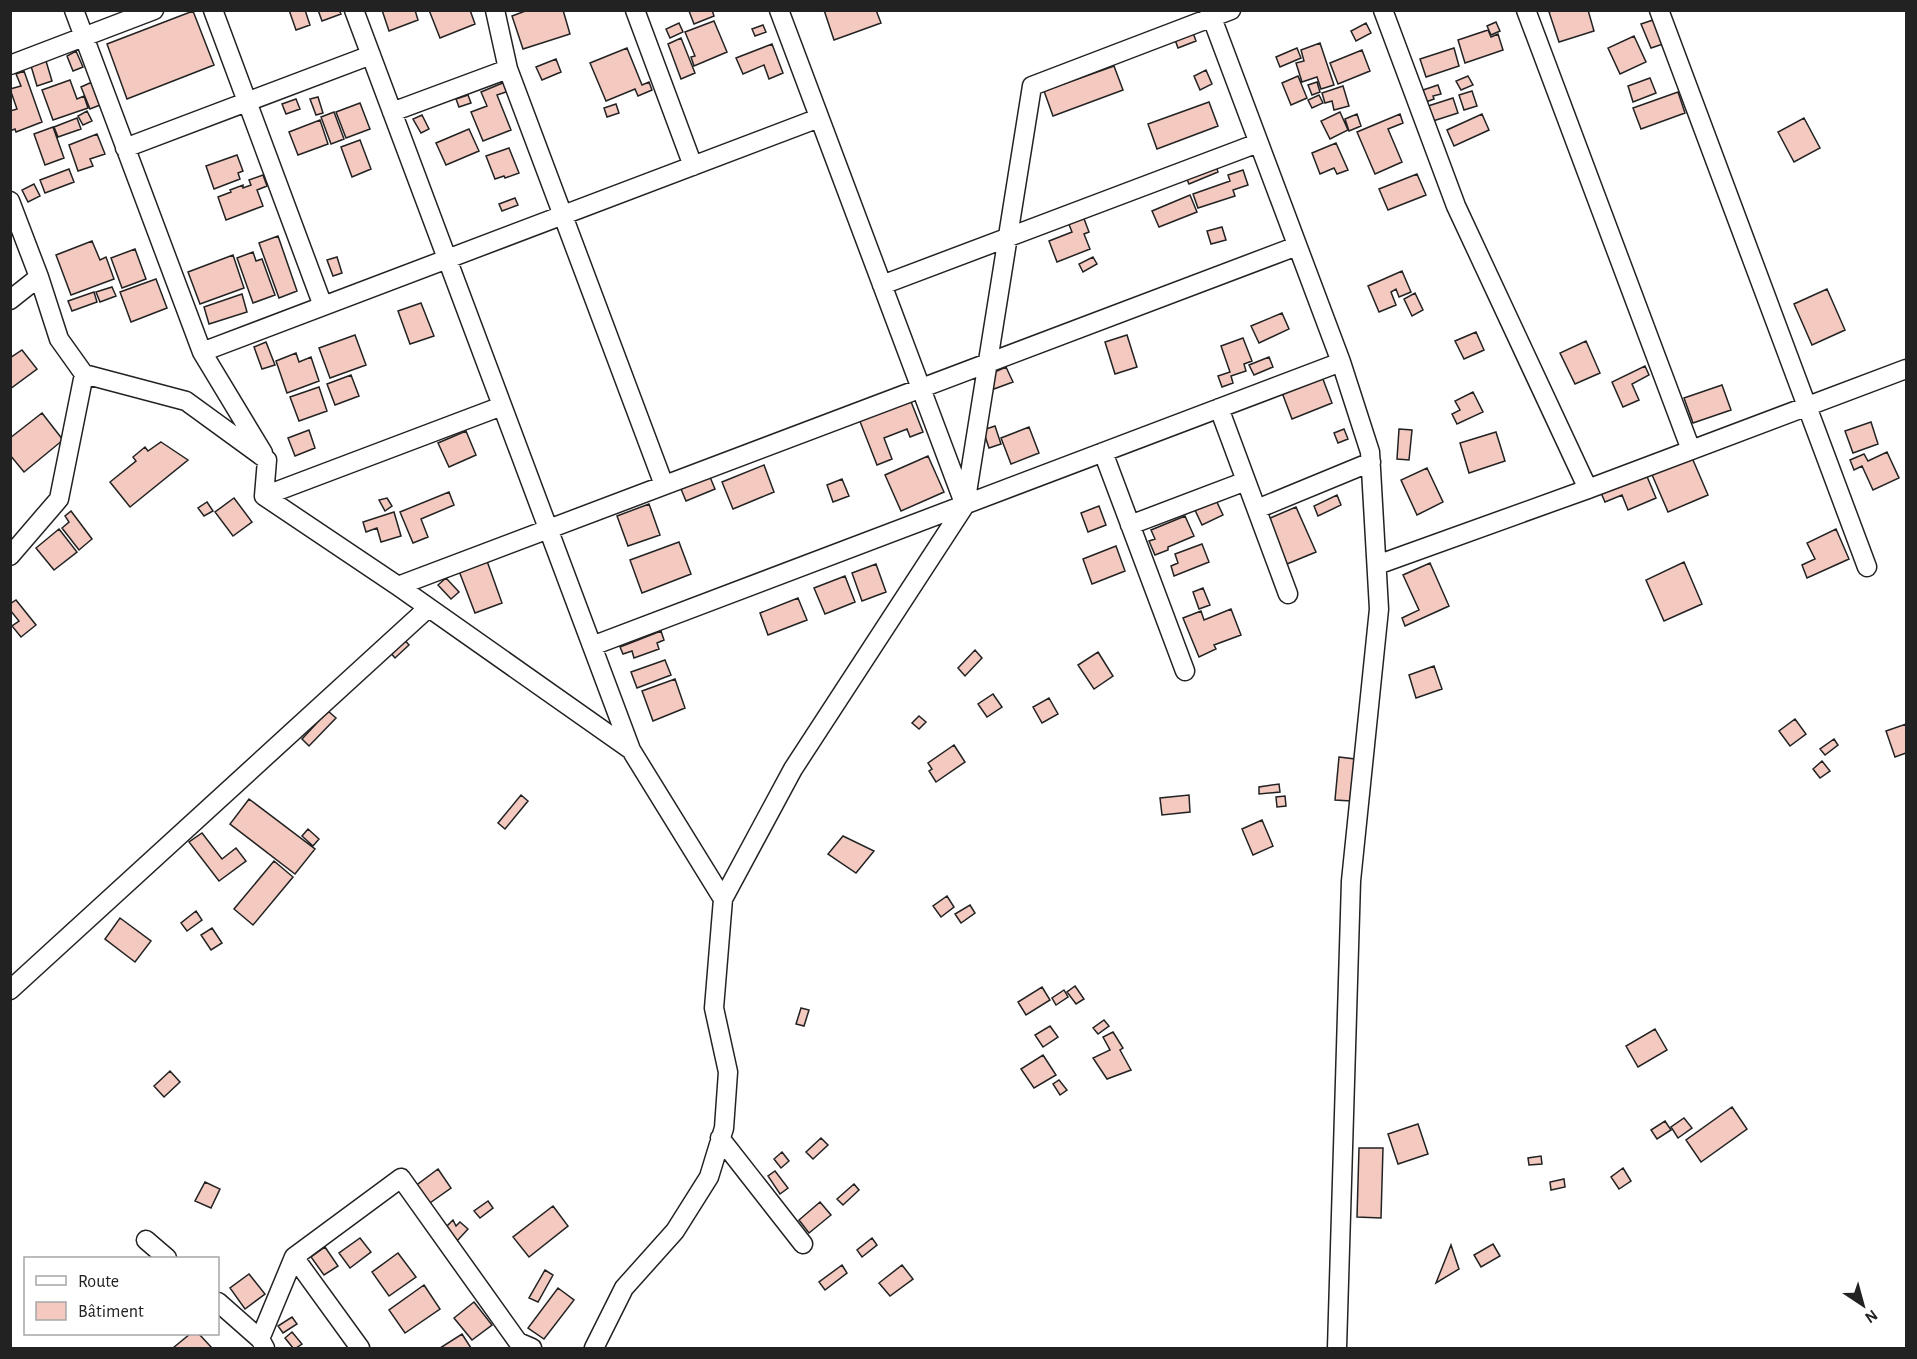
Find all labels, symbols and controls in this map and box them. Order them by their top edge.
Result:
legend [24,1257,219,1335]
text: Route [78,1273,119,1291]
north arrow [1833,1275,1893,1335]
text: Bâtiment [78,1303,144,1321]
text: N [1862,1307,1880,1326]

